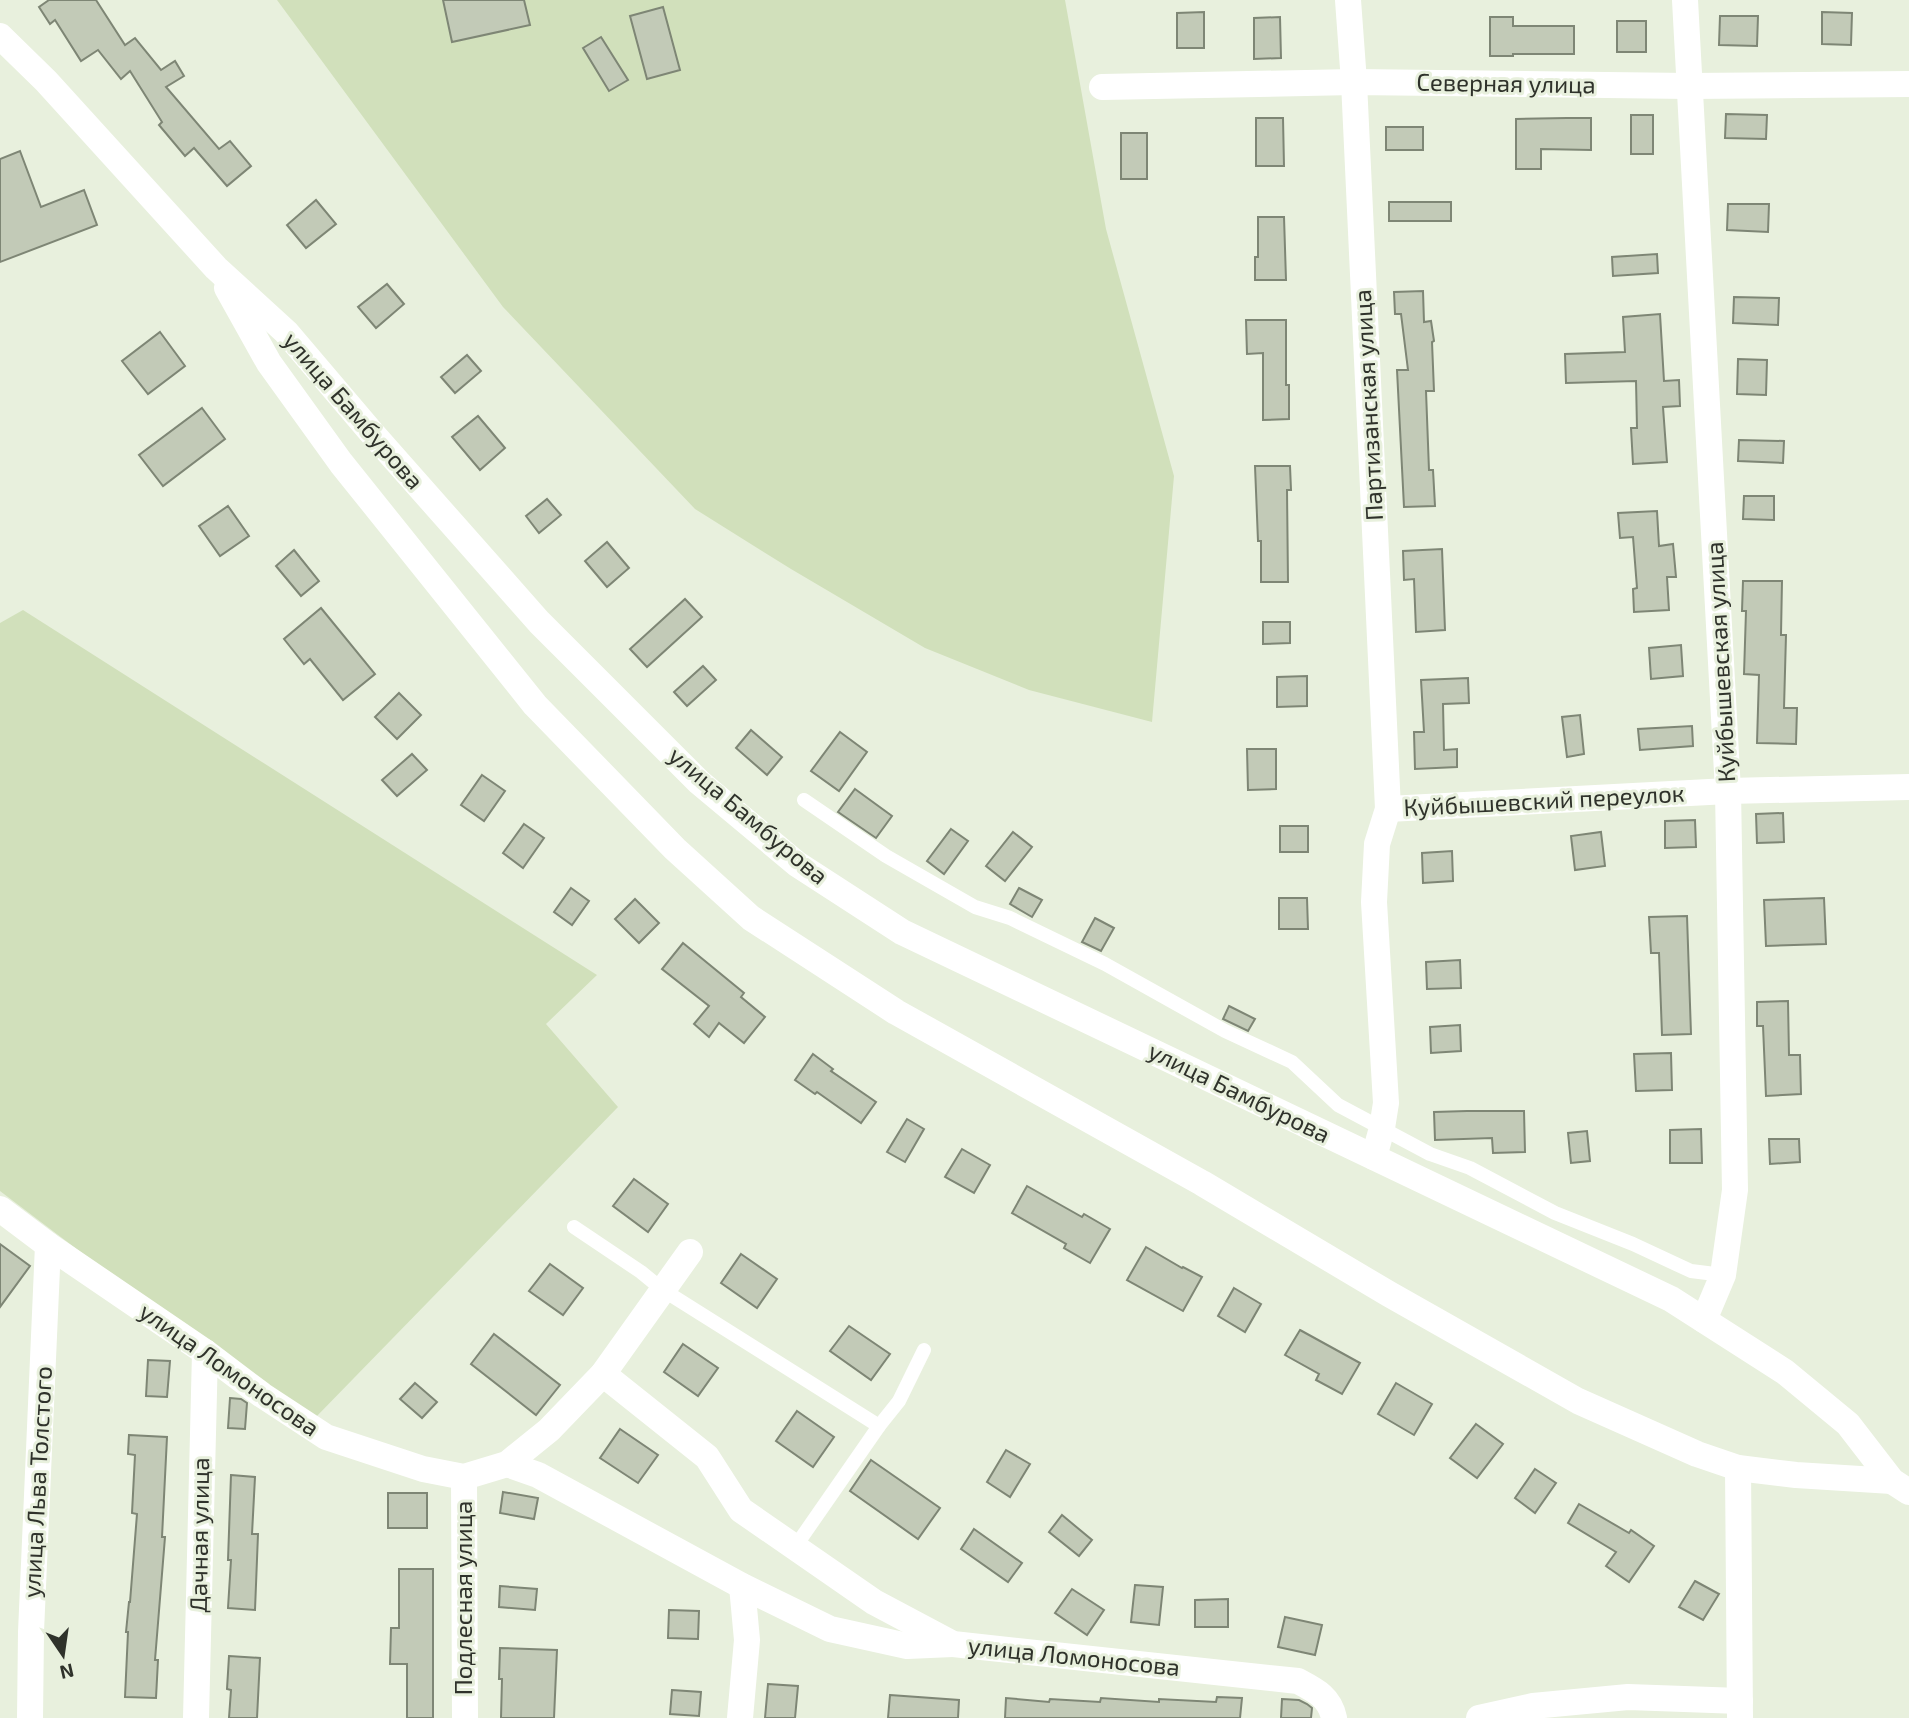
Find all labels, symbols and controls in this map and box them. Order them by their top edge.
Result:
street label: Северная улица [1416,66,1596,100]
street label: Партизанская улица [1347,289,1389,521]
street label: улица Бамбурова [277,326,430,495]
street label: Куйбышевская улица [1699,541,1741,783]
street label: улица Бамбурова [663,740,834,891]
street label: Куйбышевский переулок [1403,778,1685,822]
street label: улица Бамбурова [1144,1035,1335,1149]
street label: улица Ломоносова [134,1296,325,1443]
street label: улица Льва Толстого [16,1365,58,1599]
street label: Дачная улица [183,1457,215,1613]
street label: Подлесная улица [448,1501,478,1695]
north arrow [28,1620,98,1690]
street label: улица Ломоносова [967,1630,1182,1682]
text: N [58,1659,76,1685]

